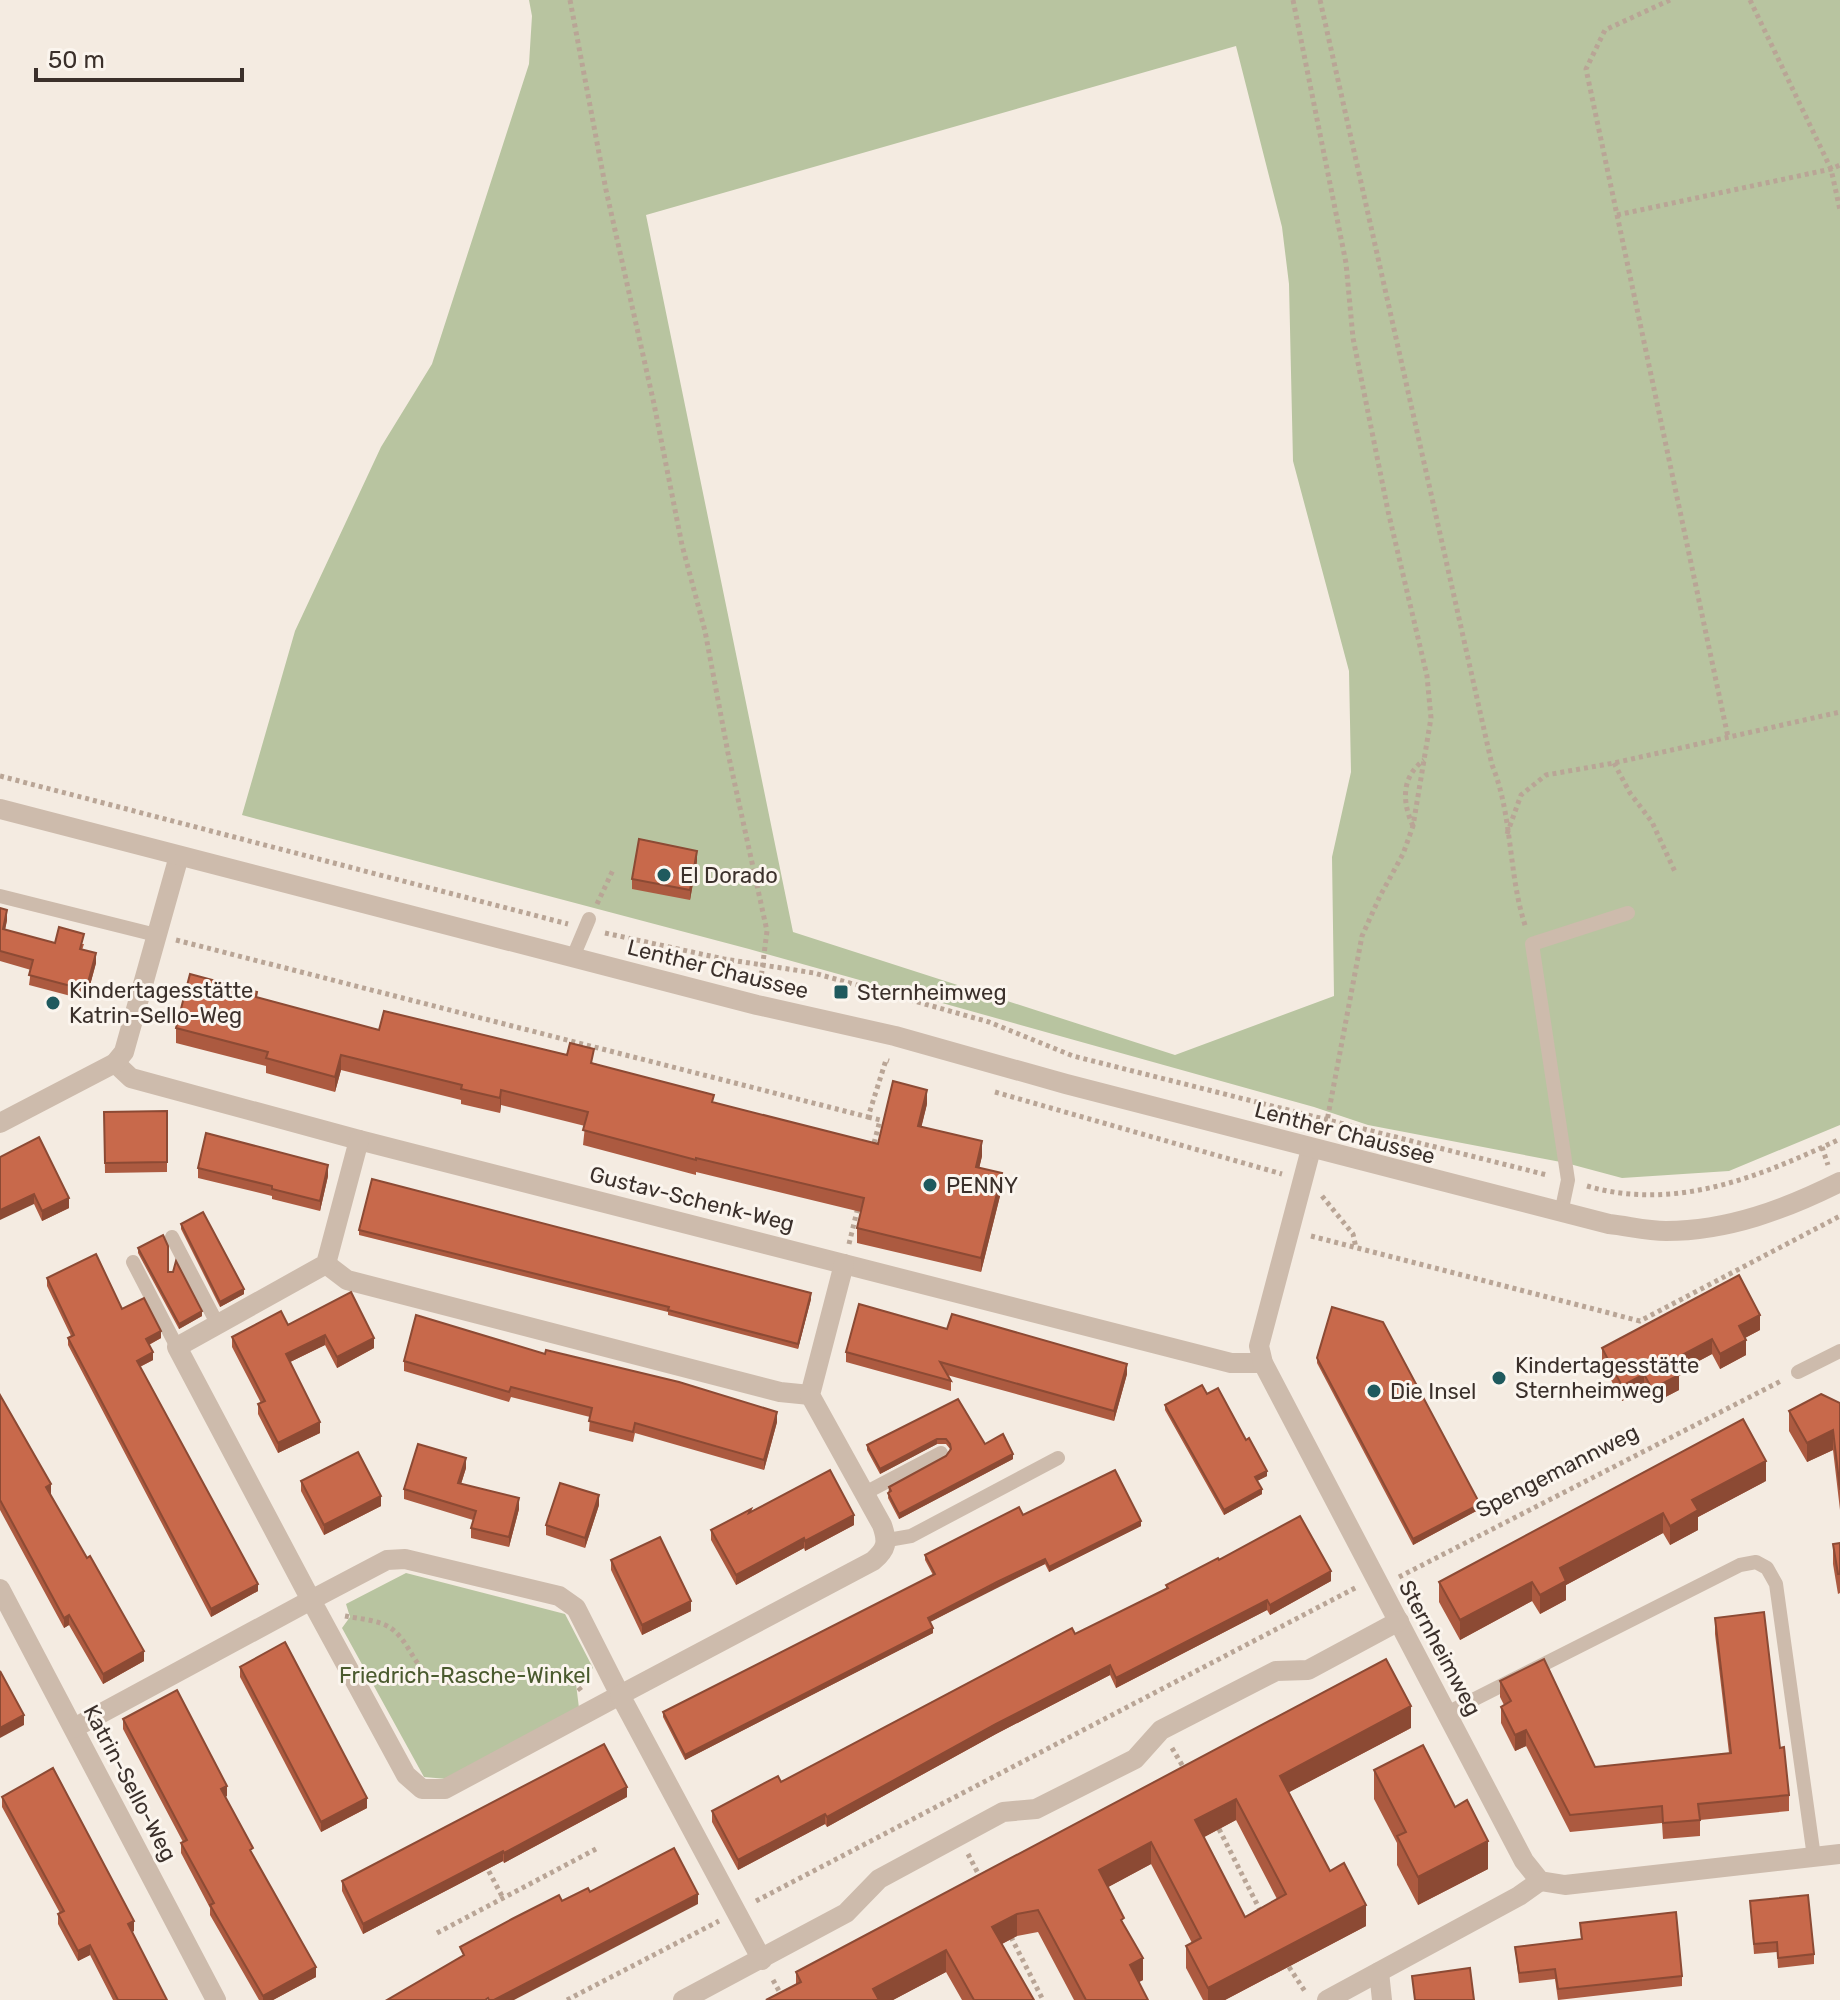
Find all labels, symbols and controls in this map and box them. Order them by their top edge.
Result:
scale bar [36,32,242,82]
text: 50 m [48,46,105,74]
place label: El Dorado [680,862,778,889]
marker: El Dorado [655,866,673,884]
street label: Lenther Chaussee [625,933,811,1005]
place label: Kindertagesstätte Katrin-Sello-Weg [69,977,253,1029]
place label: Sternheimweg [857,979,1007,1006]
marker: Sternheimweg [832,983,850,1001]
marker: Kindertagesstätte Katrin-Sello-Weg [44,994,62,1012]
street label: Lenther Chaussee [1252,1096,1438,1170]
street label: Gustav-Schenk-Weg [587,1160,797,1238]
place label: PENNY [946,1172,1018,1199]
marker: PENNY [921,1176,939,1194]
place label: Kindertagesstätte Sternheimweg [1515,1352,1699,1404]
marker: Kindertagesstätte Sternheimweg [1490,1369,1508,1387]
place label: Die Insel [1390,1378,1476,1405]
marker: Die Insel [1365,1382,1383,1400]
street label: Spengemannweg [1471,1418,1643,1524]
street label: Sternheimweg [1393,1576,1487,1720]
park label: Friedrich-Rasche-Winkel [339,1662,591,1689]
street label: Katrin-Sello-Weg [77,1700,183,1866]

